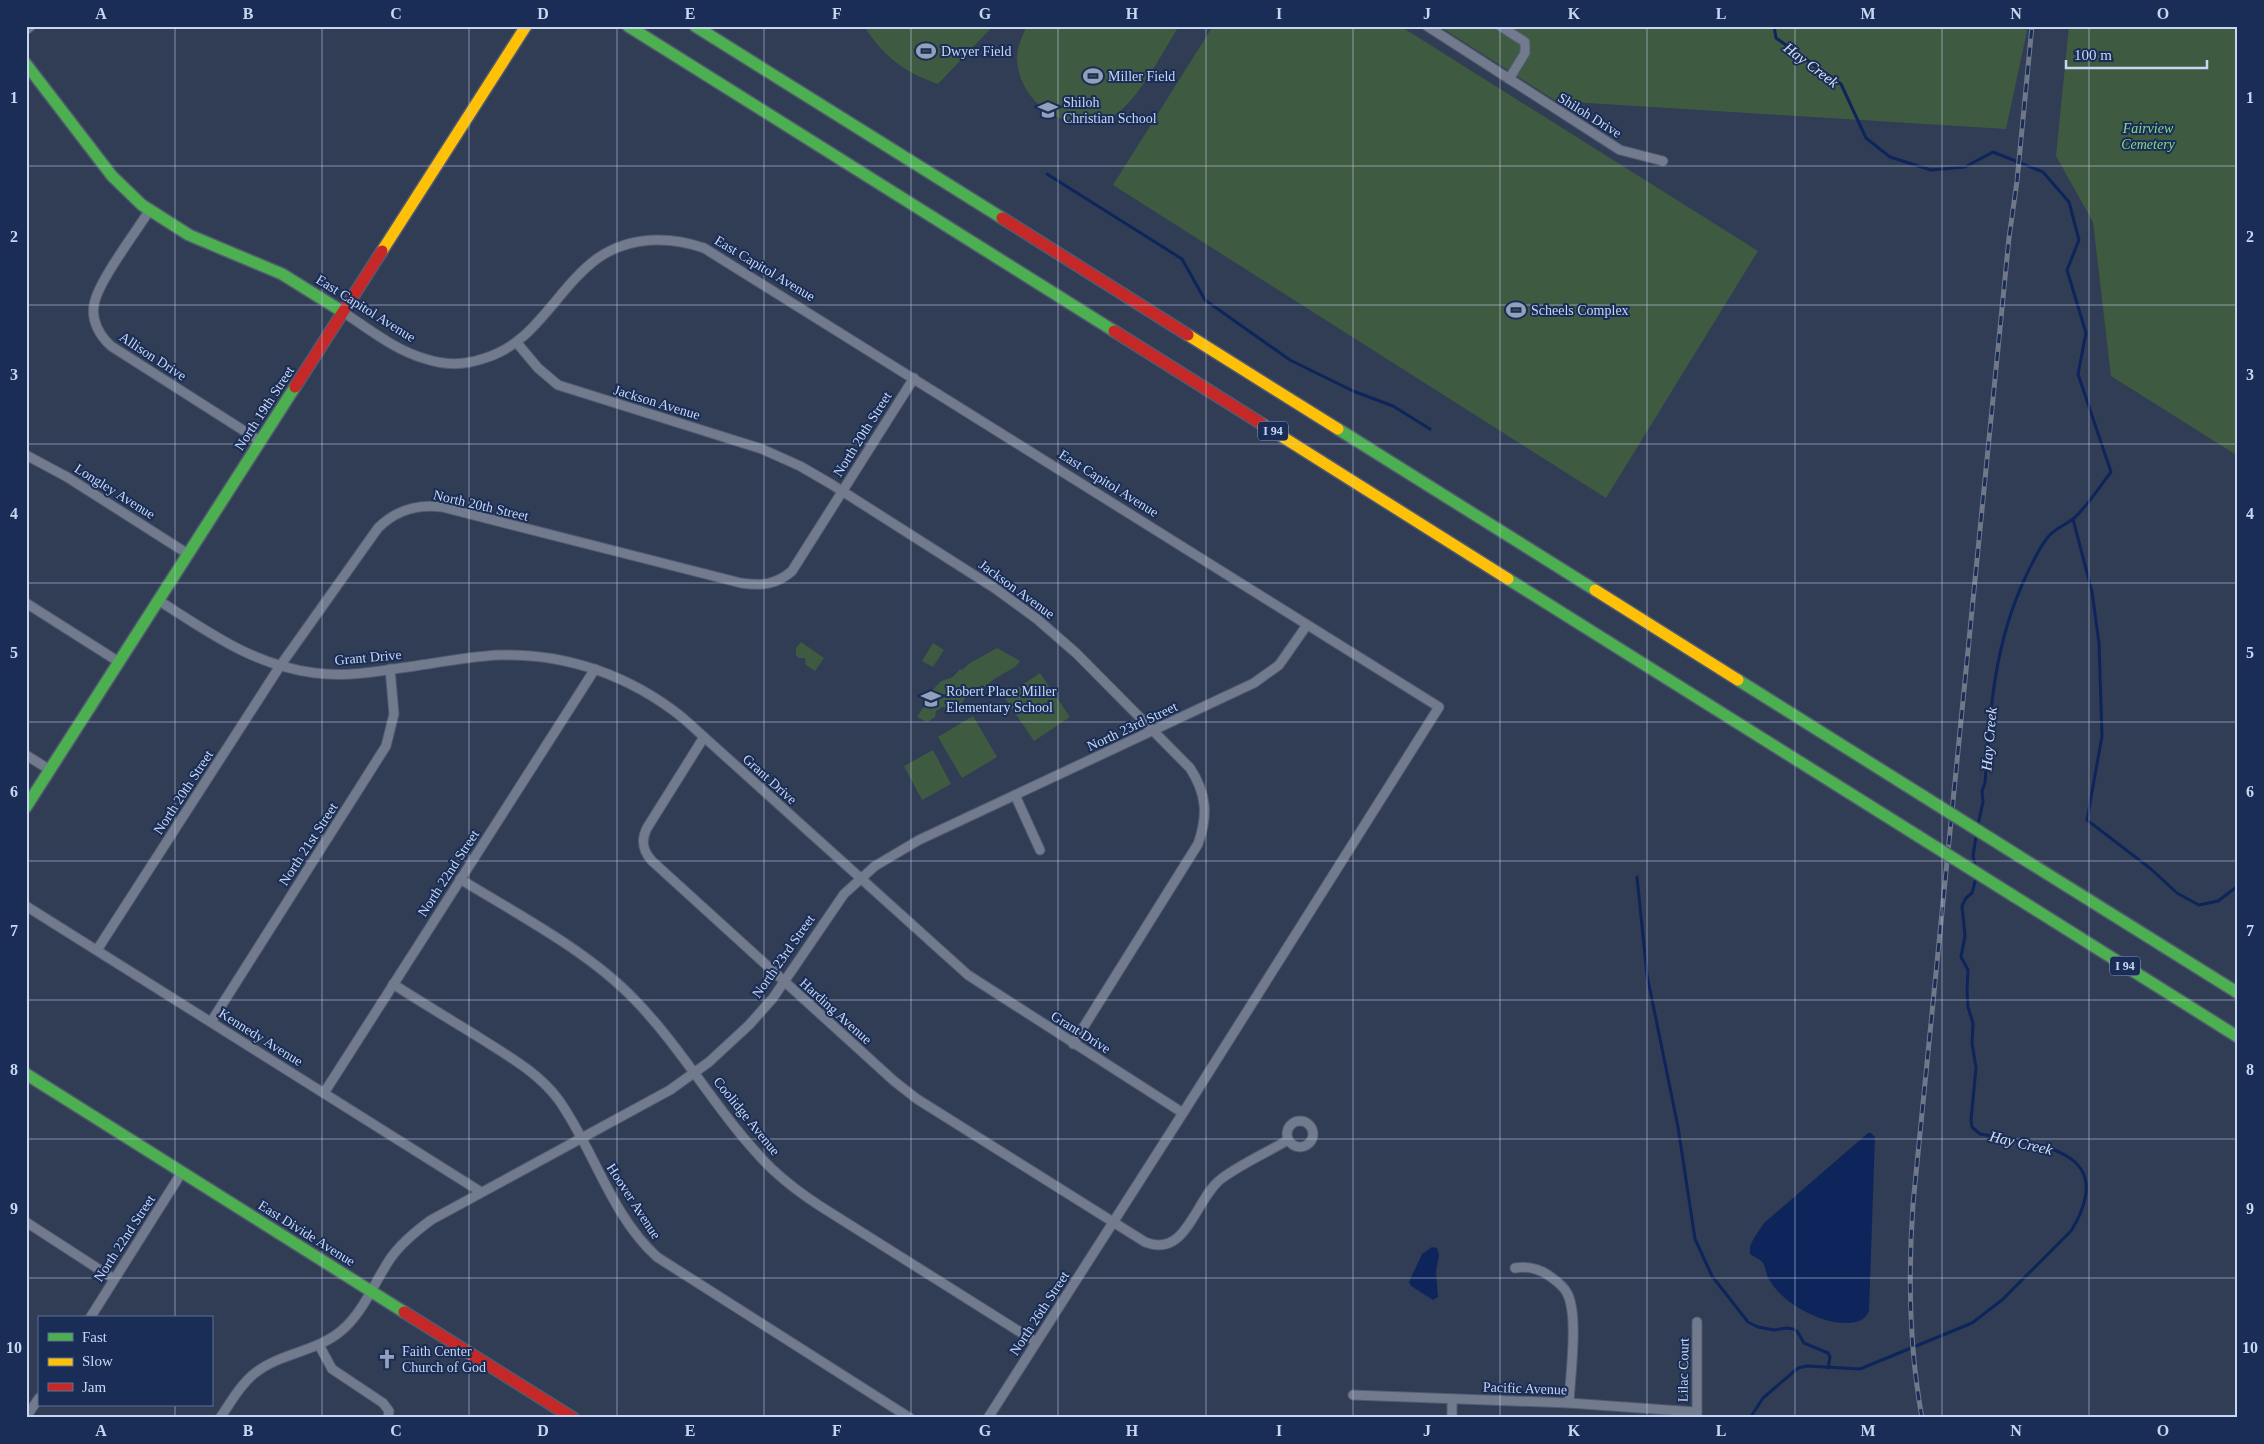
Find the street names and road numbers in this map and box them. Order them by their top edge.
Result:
street label: Shiloh Drive [1555,90,1624,141]
street label: East Capitol Avenue [712,233,817,304]
street label: East Capitol Avenue [313,272,418,345]
street label: Allison Drive [117,329,189,384]
street label: North 19th Street [232,363,297,453]
street label: Jackson Avenue [612,382,702,423]
street label: North 20th Street [830,389,895,479]
road number: I 94 [1258,422,1288,441]
street label: East Capitol Avenue [1056,447,1161,520]
street label: Longley Avenue [72,461,158,522]
street label: North 20th Street [432,487,530,524]
street label: Jackson Avenue [976,557,1057,622]
street label: Grant Drive [334,647,402,668]
street label: North 23rd Street [1085,699,1180,754]
street label: North 20th Street [151,747,216,837]
street label: Grant Drive [740,751,800,807]
street label: North 21st Street [276,800,341,888]
street label: North 22nd Street [415,827,482,919]
street label: North 23rd Street [749,912,818,1001]
road number: I 94 [2110,956,2140,976]
street label: Harding Avenue [797,975,875,1047]
street label: Kennedy Avenue [216,1006,305,1069]
street label: Grant Drive [1048,1008,1113,1057]
street label: Coolidge Avenue [710,1074,783,1159]
street label: Hoover Avenue [604,1161,664,1242]
street label: North 22nd Street [91,1192,158,1284]
street label: East Divide Avenue [256,1198,358,1269]
street label: North 26th Street [1007,1268,1072,1358]
street label: Lilac Court [1675,1338,1692,1402]
street label: Pacific Avenue [1483,1380,1567,1397]

